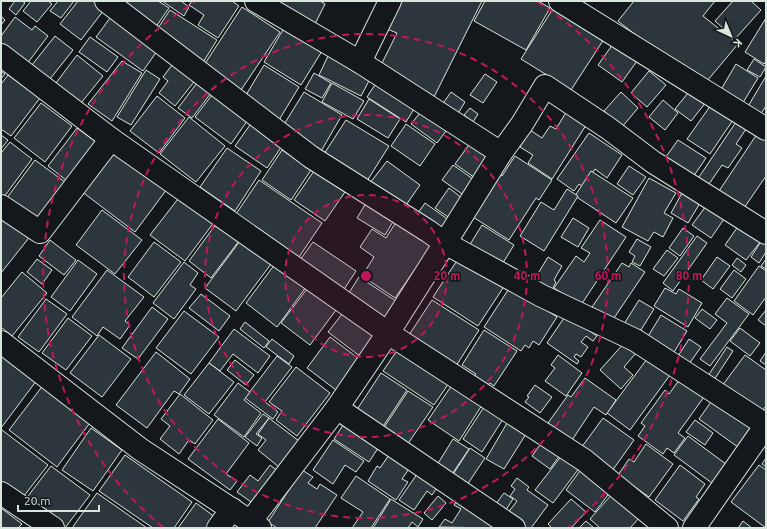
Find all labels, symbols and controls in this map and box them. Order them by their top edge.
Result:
north arrow [711,16,751,56]
text: K [731,36,745,51]
centre of rings [359,269,373,283]
text: 20 m [434,269,460,282]
text: 40 m [514,269,540,282]
text: 60 m [595,269,621,282]
text: 80 m [676,269,702,282]
scale bar [18,487,99,513]
text: 20 m [24,494,51,507]

